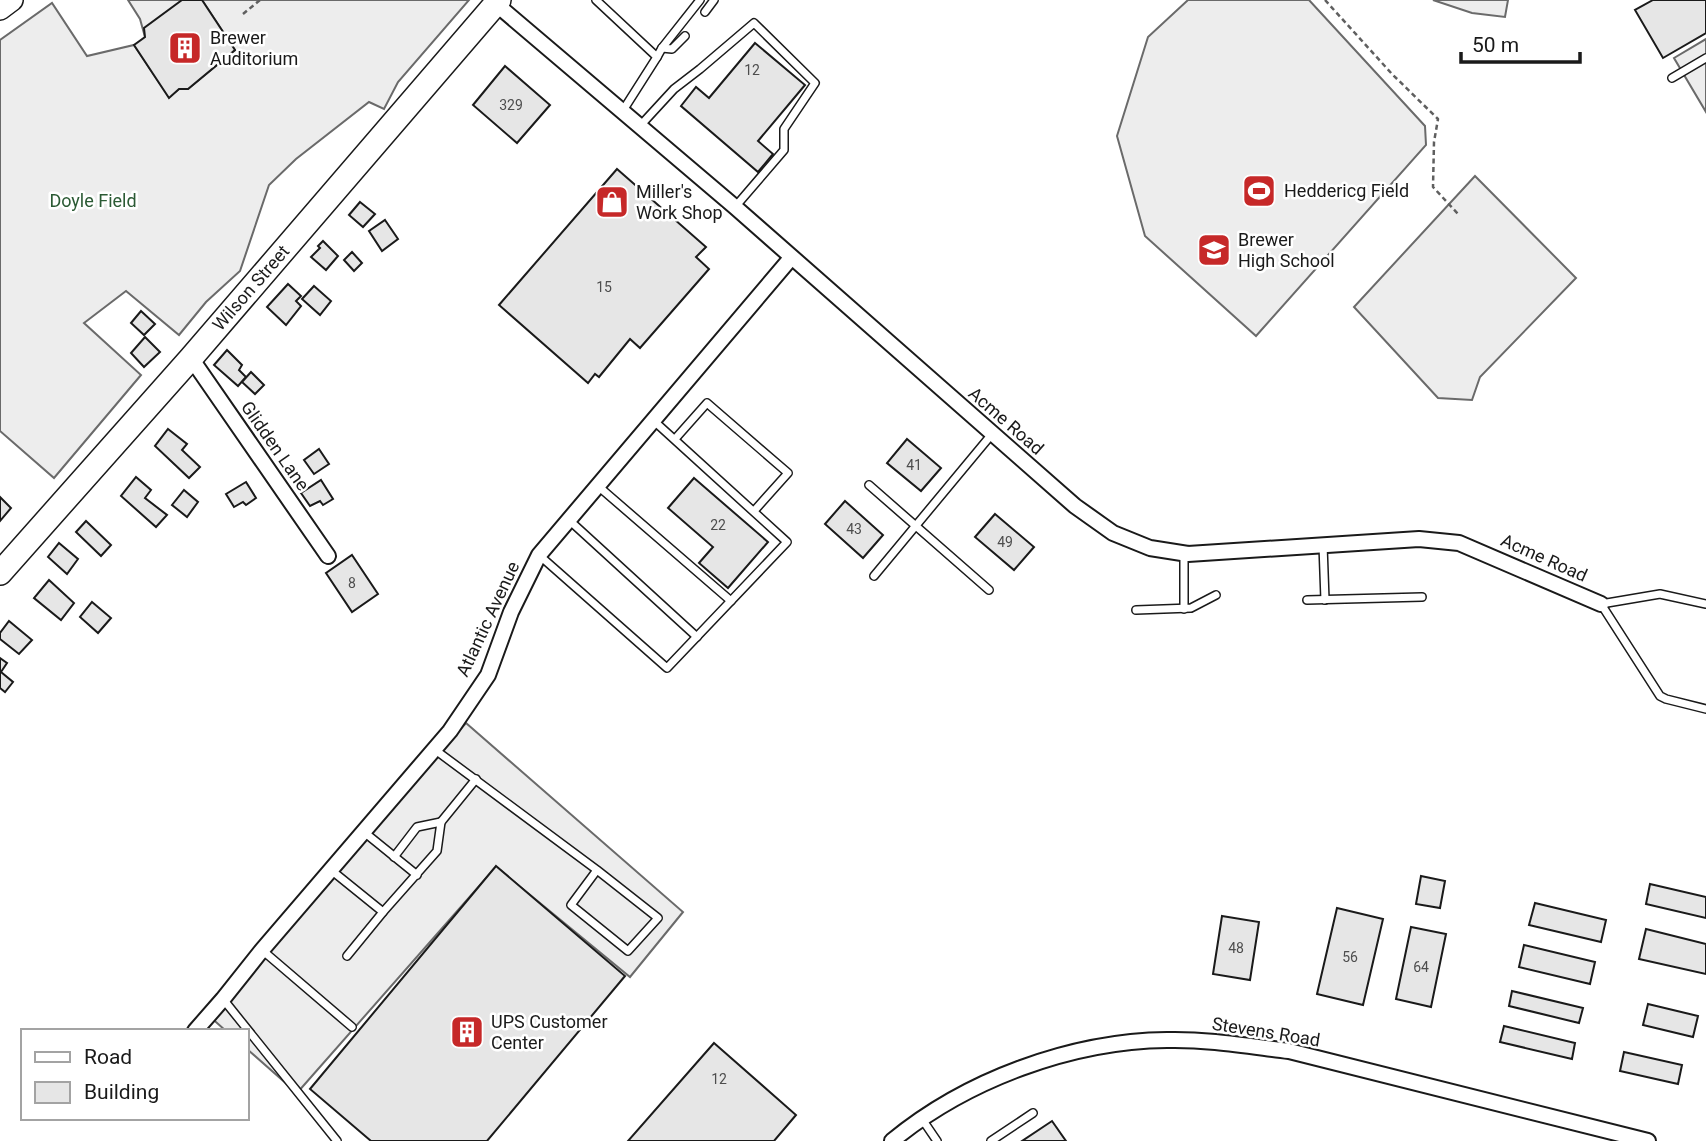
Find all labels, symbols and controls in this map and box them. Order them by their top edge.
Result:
scale bar [1461,21,1580,65]
place label: Brewer Auditorium [210,27,298,69]
building icon: Brewer Auditorium [166,29,204,67]
text: 50 m [1472,33,1519,57]
house number: 12 [744,62,760,78]
house number: 329 [499,97,523,113]
sports icon: Heddericg Field [1240,172,1278,210]
place label: Heddericg Field [1284,180,1409,201]
place label: Miller's Work Shop [636,181,723,223]
shop icon: Miller's Work Shop [593,183,631,221]
park label: Doyle Field [49,190,137,211]
place label: Brewer High School [1238,229,1335,271]
school or university icon: Brewer High School [1195,231,1233,269]
street label: Wilson Street [208,241,293,335]
house number: 15 [596,279,612,295]
street label: Acme Road [965,382,1048,459]
street label: Glidden Lane [237,397,314,494]
house number: 41 [906,457,922,473]
house number: 22 [710,517,726,533]
house number: 43 [846,521,862,537]
street label: Acme Road [1498,529,1591,586]
house number: 49 [997,534,1013,550]
street label: Atlantic Avenue [452,558,523,680]
house number: 8 [348,575,356,591]
house number: 48 [1228,940,1244,956]
house number: 56 [1342,949,1358,965]
house number: 64 [1413,959,1429,975]
place label: UPS Customer Center [491,1011,608,1053]
building icon: UPS Customer Center [448,1013,486,1051]
street label: Stevens Road [1211,1013,1322,1050]
legend [21,1029,248,1120]
text: Road [84,1045,132,1069]
house number: 12 [711,1071,727,1087]
text: Building [84,1080,159,1104]

